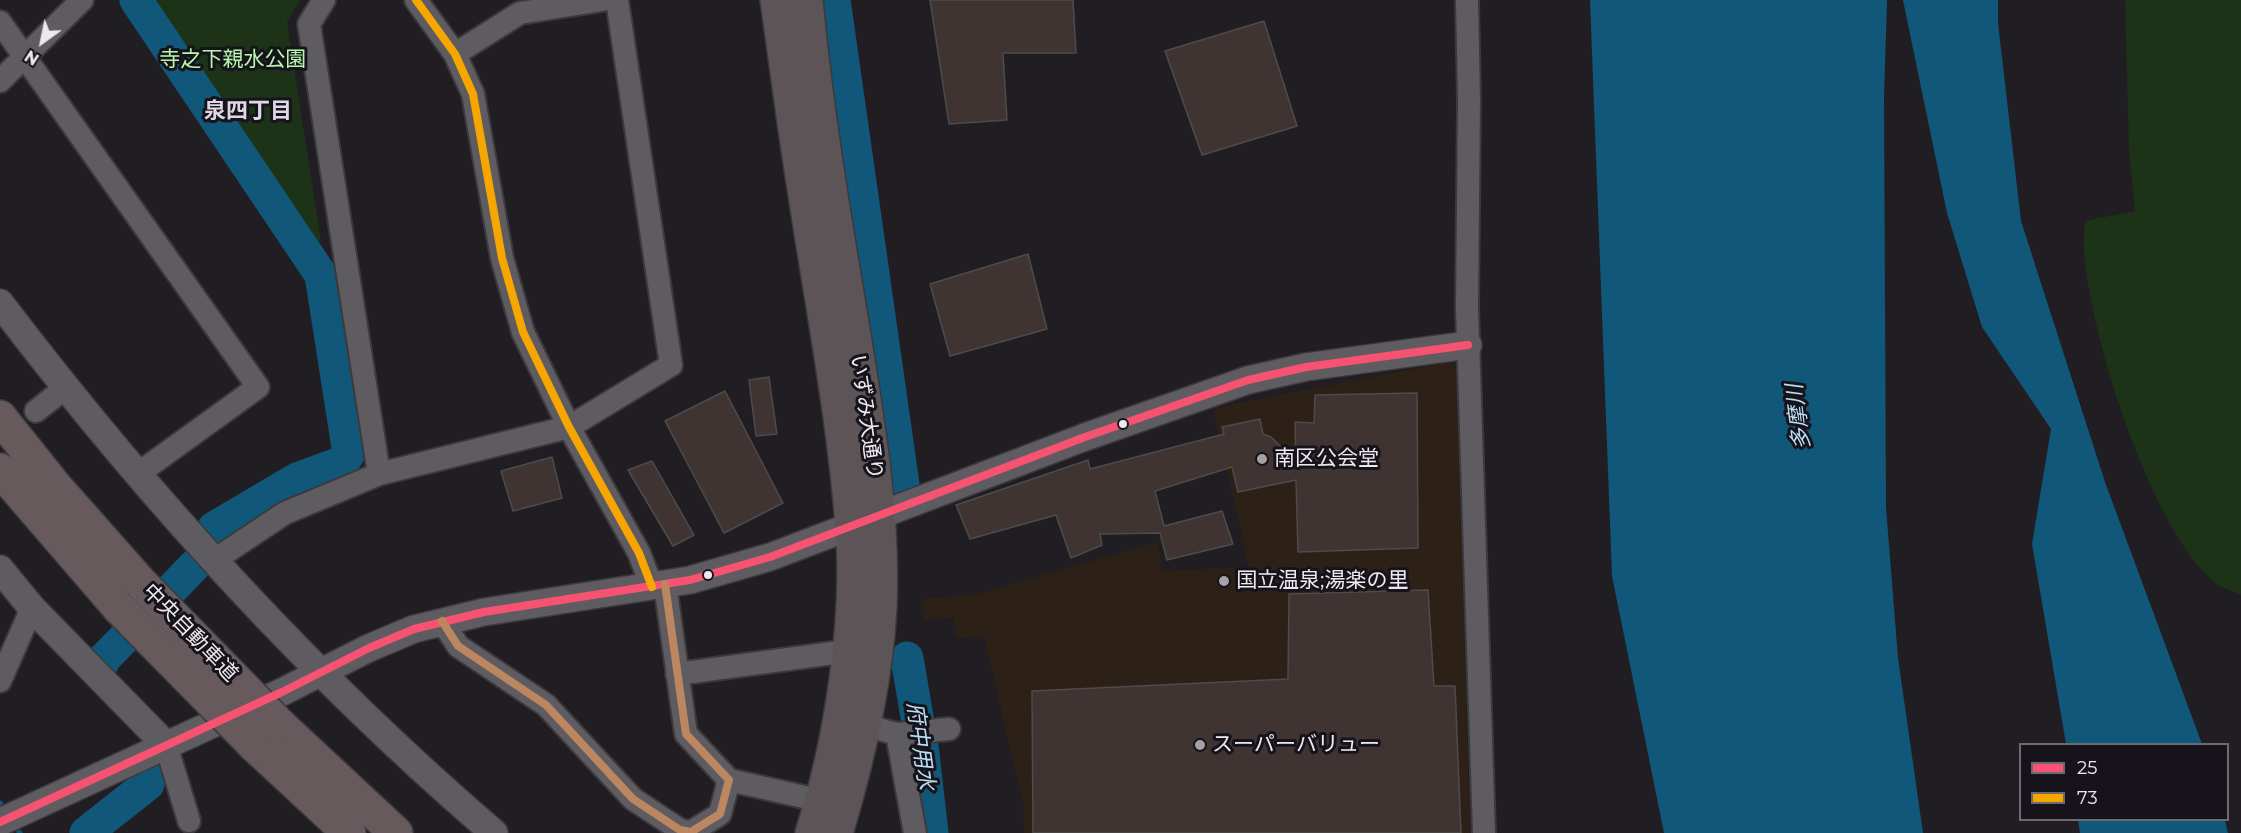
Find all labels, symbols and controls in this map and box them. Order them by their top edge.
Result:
north arrow [12,12,72,72]
text: N [21,46,43,69]
park label: 寺之下親水公園 [160,47,306,73]
district label: 泉四丁目 [204,99,292,125]
street label: いずみ大通り [845,353,887,481]
water label: 多摩川 [1782,383,1816,451]
unlabelled marker [1117,418,1129,430]
place label: 南区公会堂 [1274,446,1379,472]
marker: 南区公会堂 [1255,452,1269,466]
place label: 国立温泉;湯楽の里 [1236,568,1408,594]
unlabelled marker [702,569,714,581]
marker: 国立温泉;湯楽の里 [1217,574,1231,588]
street label: 中央自動車道 [137,579,243,687]
water label: 府中用水 [901,701,939,791]
place label: スーパーバリュー [1212,732,1380,758]
marker: スーパーバリュー [1193,738,1207,752]
legend [2019,743,2229,821]
text: 25 [2077,757,2097,779]
text: 73 [2077,787,2098,809]

